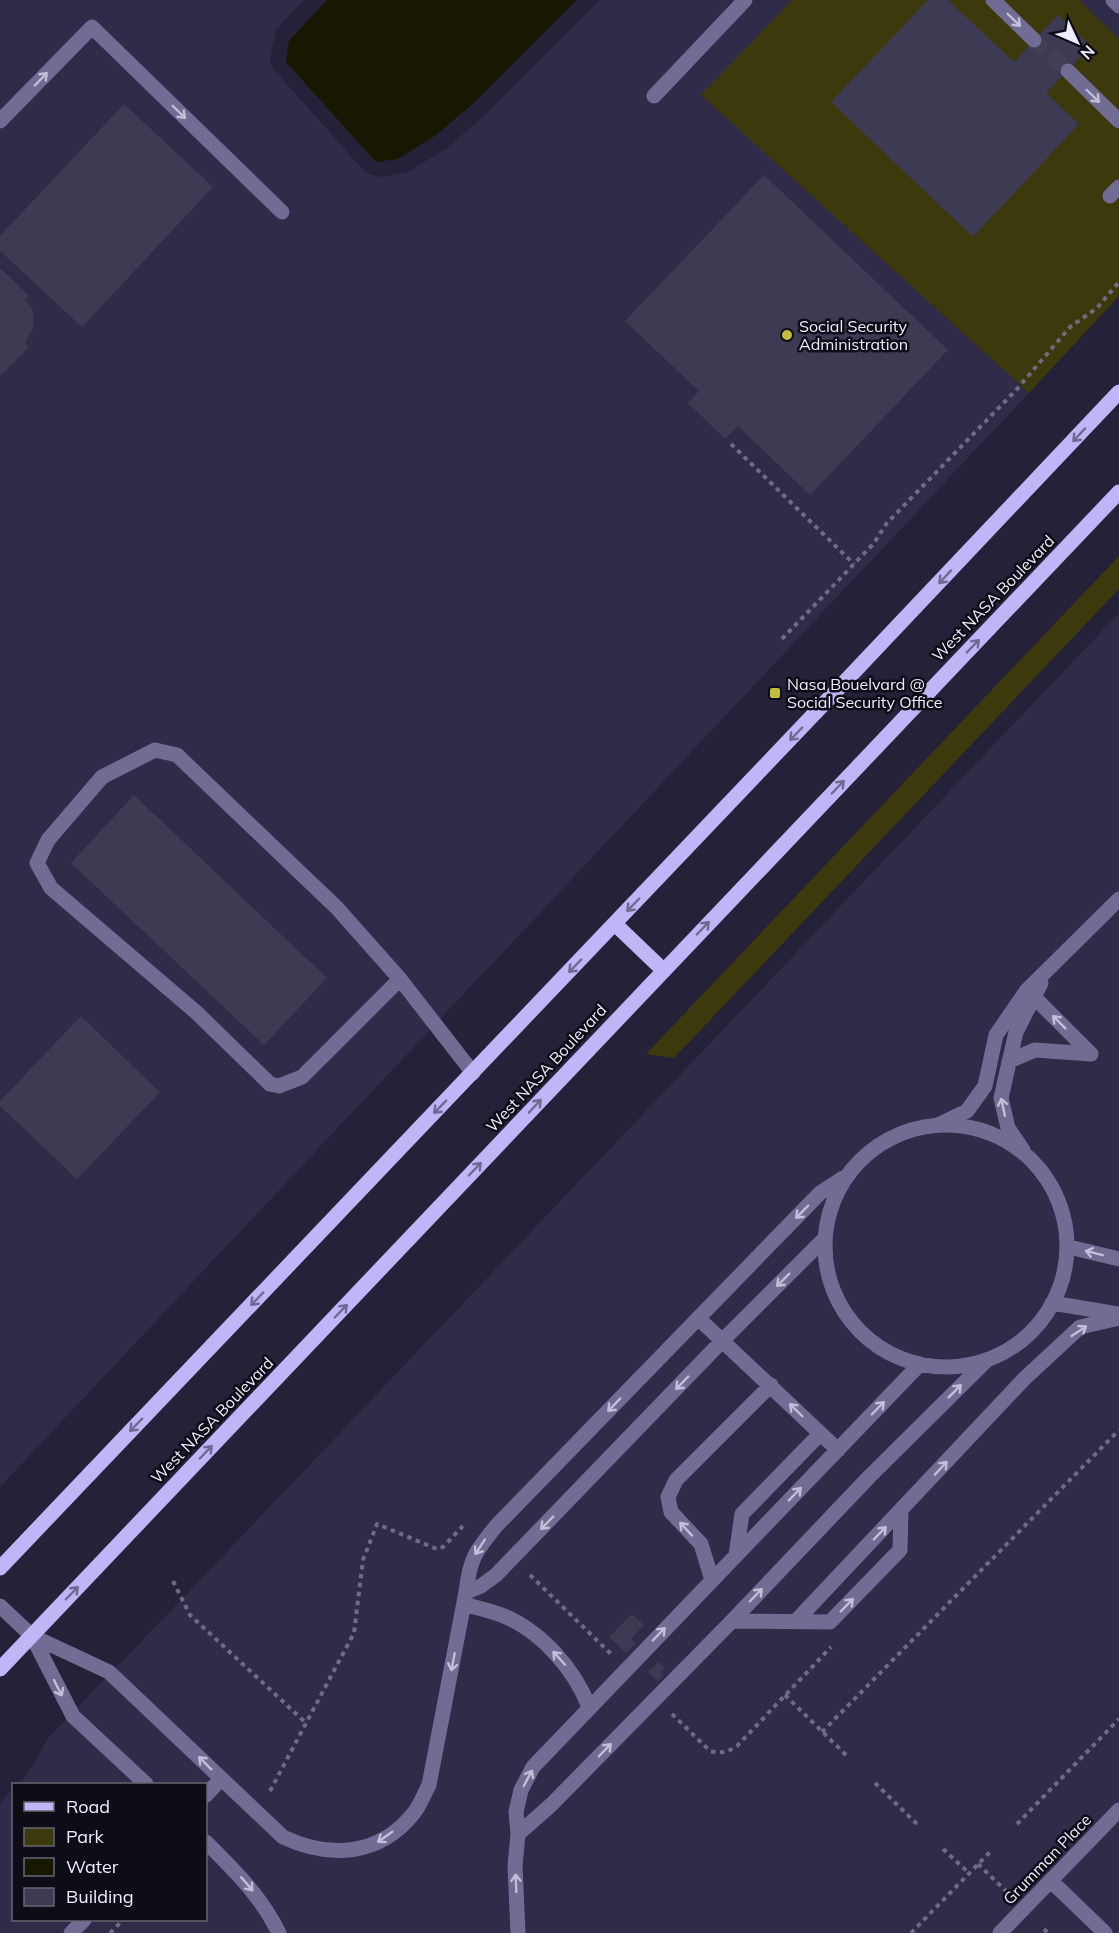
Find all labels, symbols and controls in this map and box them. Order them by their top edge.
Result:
north arrow [1047,12,1107,72]
one-way arrow [1006,13,1021,27]
text: N [1076,41,1099,64]
one-way arrow [34,72,48,87]
one-way arrow [1086,89,1101,104]
one-way arrow [172,105,187,119]
place label: Social Security Administration [799,316,908,354]
marker: Social Security Administration [780,328,794,342]
one-way arrow [1072,427,1086,442]
street label: West NASA Boulevard [928,531,1058,665]
one-way arrow [938,569,952,584]
one-way arrow [965,638,980,653]
place label: Nasa Bouelvard @ Social Security Office [787,674,942,712]
marker: Nasa Bouelvard @ Social Security Office [768,686,782,700]
one-way arrow [789,726,803,741]
one-way arrow [831,779,845,794]
one-way arrow [625,898,640,913]
one-way arrow [696,920,711,935]
one-way arrow [567,959,582,974]
street label: West NASA Boulevard [482,1000,610,1136]
one-way arrow [1051,1015,1066,1030]
one-way arrow [528,1098,542,1113]
one-way arrow [997,1098,1009,1117]
one-way arrow [433,1100,447,1115]
one-way arrow [468,1162,482,1177]
one-way arrow [795,1204,809,1219]
one-way arrow [1085,1246,1104,1258]
one-way arrow [776,1272,791,1287]
one-way arrow [250,1291,264,1306]
one-way arrow [333,1303,348,1318]
one-way arrow [1070,1325,1087,1338]
street label: West NASA Boulevard [147,1353,277,1487]
one-way arrow [675,1375,690,1390]
one-way arrow [948,1384,963,1399]
one-way arrow [606,1398,621,1413]
one-way arrow [871,1400,886,1415]
one-way arrow [788,1402,803,1417]
one-way arrow [129,1417,144,1432]
one-way arrow [199,1445,213,1460]
one-way arrow [933,1461,947,1476]
one-way arrow [787,1487,802,1502]
one-way arrow [540,1516,554,1531]
one-way arrow [679,1521,694,1536]
one-way arrow [873,1525,887,1540]
one-way arrow [474,1538,486,1555]
one-way arrow [65,1586,79,1601]
one-way arrow [749,1588,763,1603]
one-way arrow [839,1598,854,1613]
one-way arrow [652,1627,666,1642]
one-way arrow [447,1651,458,1671]
one-way arrow [552,1651,566,1666]
one-way arrow [52,1679,64,1696]
one-way arrow [598,1742,613,1757]
one-way arrow [197,1756,212,1771]
one-way arrow [523,1769,534,1787]
legend [12,1783,207,1921]
text: Road [66,1795,110,1818]
street label: Grumman Place [999,1810,1095,1908]
text: Park [66,1825,105,1848]
one-way arrow [378,1831,394,1843]
text: Water [66,1855,119,1878]
one-way arrow [510,1874,521,1894]
one-way arrow [240,1876,253,1892]
text: Building [66,1885,134,1908]

